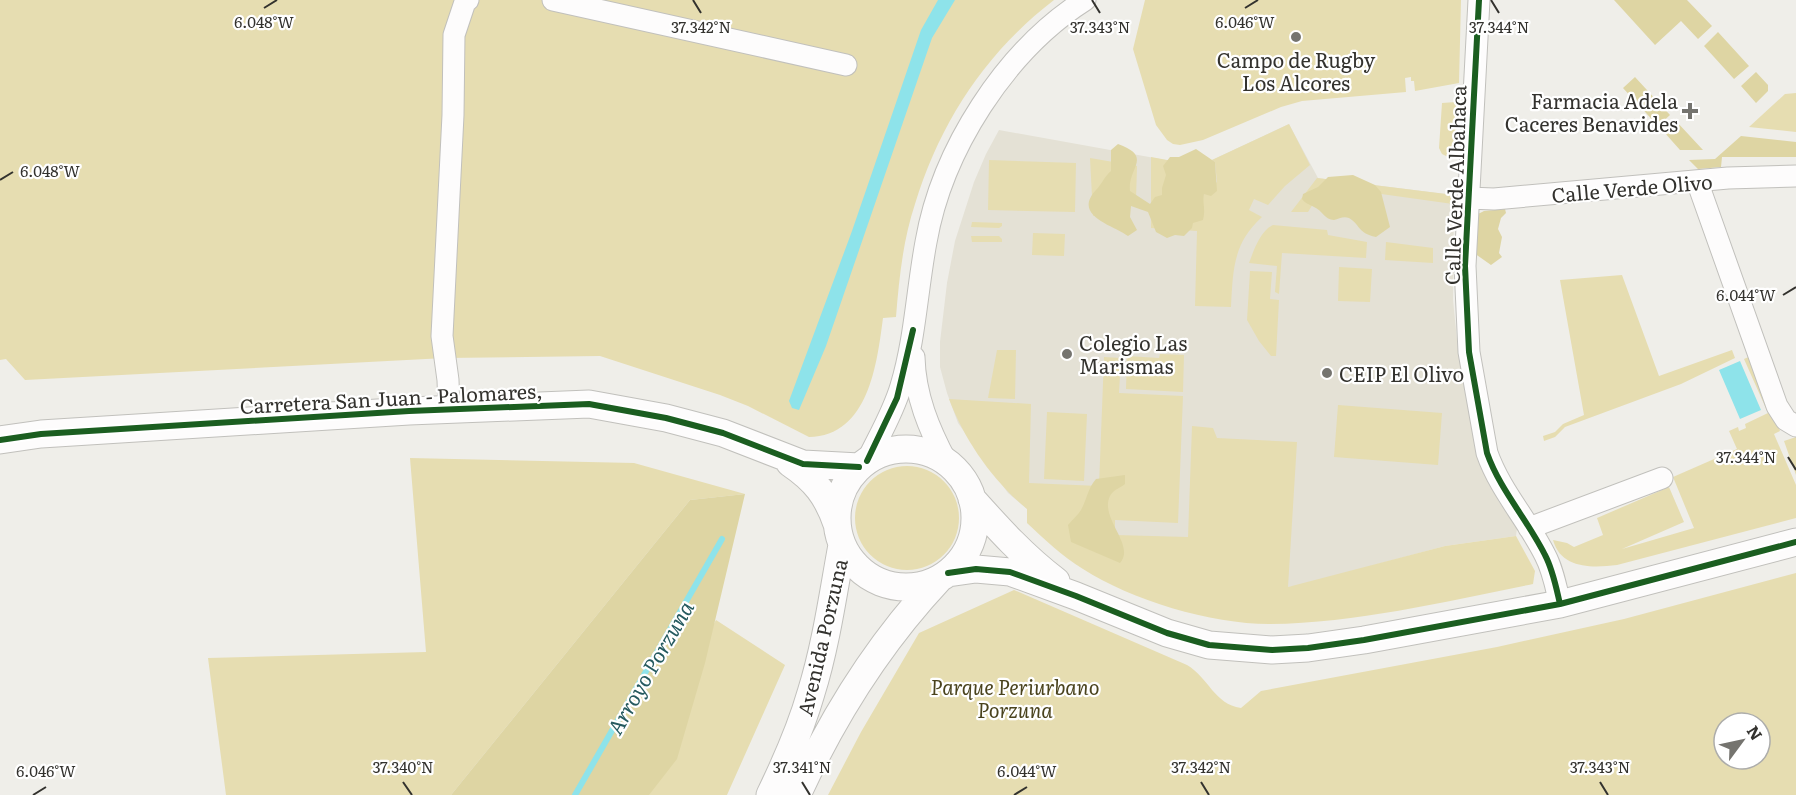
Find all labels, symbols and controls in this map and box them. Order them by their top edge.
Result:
text: 6.048°W [234,10,294,33]
text: 6.046°W [1215,10,1275,33]
text: 37.342°N [671,15,731,38]
text: 37.343°N [1070,15,1130,38]
text: 37.344°N [1469,15,1529,38]
marker: Campo de Rugby Los Alcores [1289,30,1303,44]
place label: Campo de Rugby Los Alcores [1217,44,1376,97]
street label: Calle Verde Albahaca [1436,84,1472,285]
place label: Farmacia Adela Caceres Benavides [1505,85,1678,138]
marker: Farmacia Adela Caceres Benavides [1683,104,1697,118]
text: 6.048°W [20,159,80,182]
street label: Calle Verde Olivo [1550,165,1714,209]
text: 6.044°W [1716,283,1776,306]
place label: Colegio Las Marismas [1079,327,1187,380]
marker: Colegio Las Marismas [1060,347,1074,361]
place label: CEIP El Olivo [1339,358,1464,388]
marker: CEIP El Olivo [1320,366,1334,380]
street label: Carretera San Juan - Palomares, [239,374,543,420]
text: 37.344°N [1716,445,1776,468]
street label: Avenida Porzuna [788,555,854,719]
water label: Arroyo Porzuna [598,594,700,740]
park label: Parque Periurbano Porzuna [931,671,1099,724]
north arrow [1712,711,1772,771]
text: N [1742,720,1769,744]
text: 37.340°N [372,755,434,778]
text: 37.341°N [773,755,831,778]
text: 37.342°N [1171,755,1231,778]
text: 37.343°N [1570,755,1630,778]
text: 6.046°W [16,759,76,782]
text: 6.044°W [997,759,1057,782]

